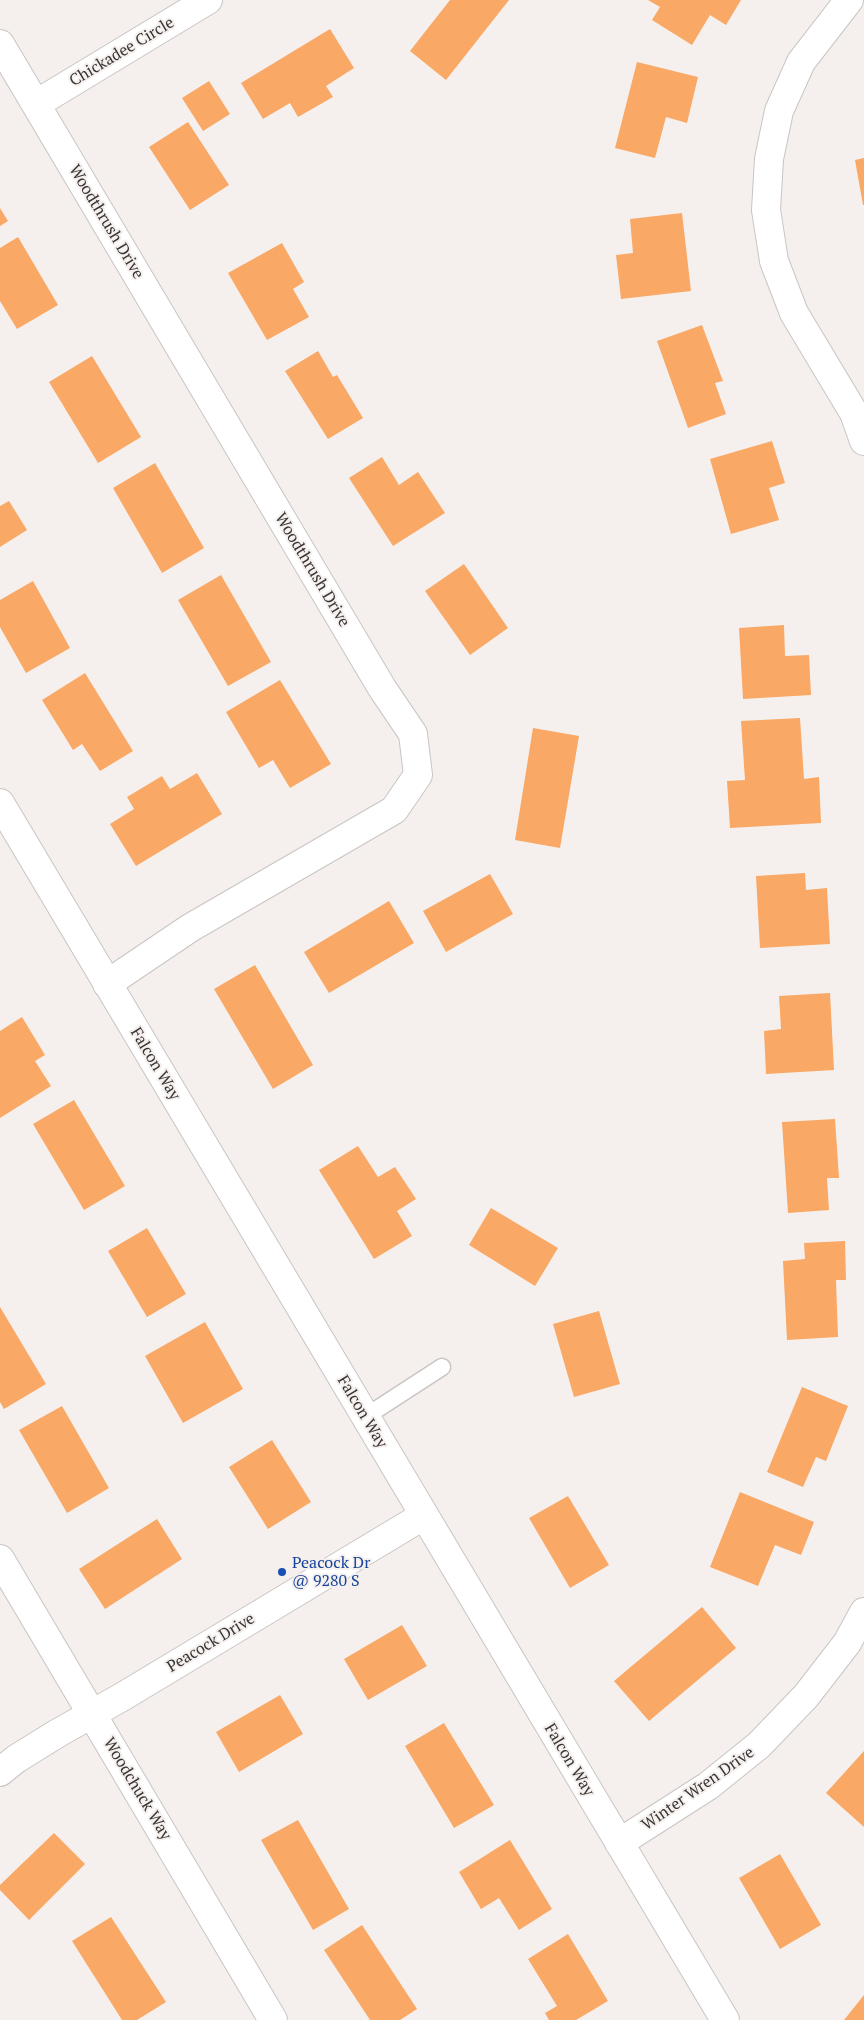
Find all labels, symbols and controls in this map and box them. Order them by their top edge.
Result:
street label: Chickadee Circle [66,13,178,91]
street label: Woodthrush Drive [64,162,148,282]
street label: Woodthrush Drive [270,510,354,630]
street label: Falcon Way [126,1024,184,1104]
street label: Falcon Way [333,1372,391,1452]
place label: Peacock Dr @ 9280 S [292,1553,370,1591]
marker: Peacock Dr @ 9280 S [276,1566,288,1578]
street label: Peacock Drive [164,1609,258,1677]
street label: Falcon Way [540,1720,598,1800]
street label: Woodchuck Way [99,1734,175,1844]
street label: Winter Wren Drive [638,1743,758,1835]

